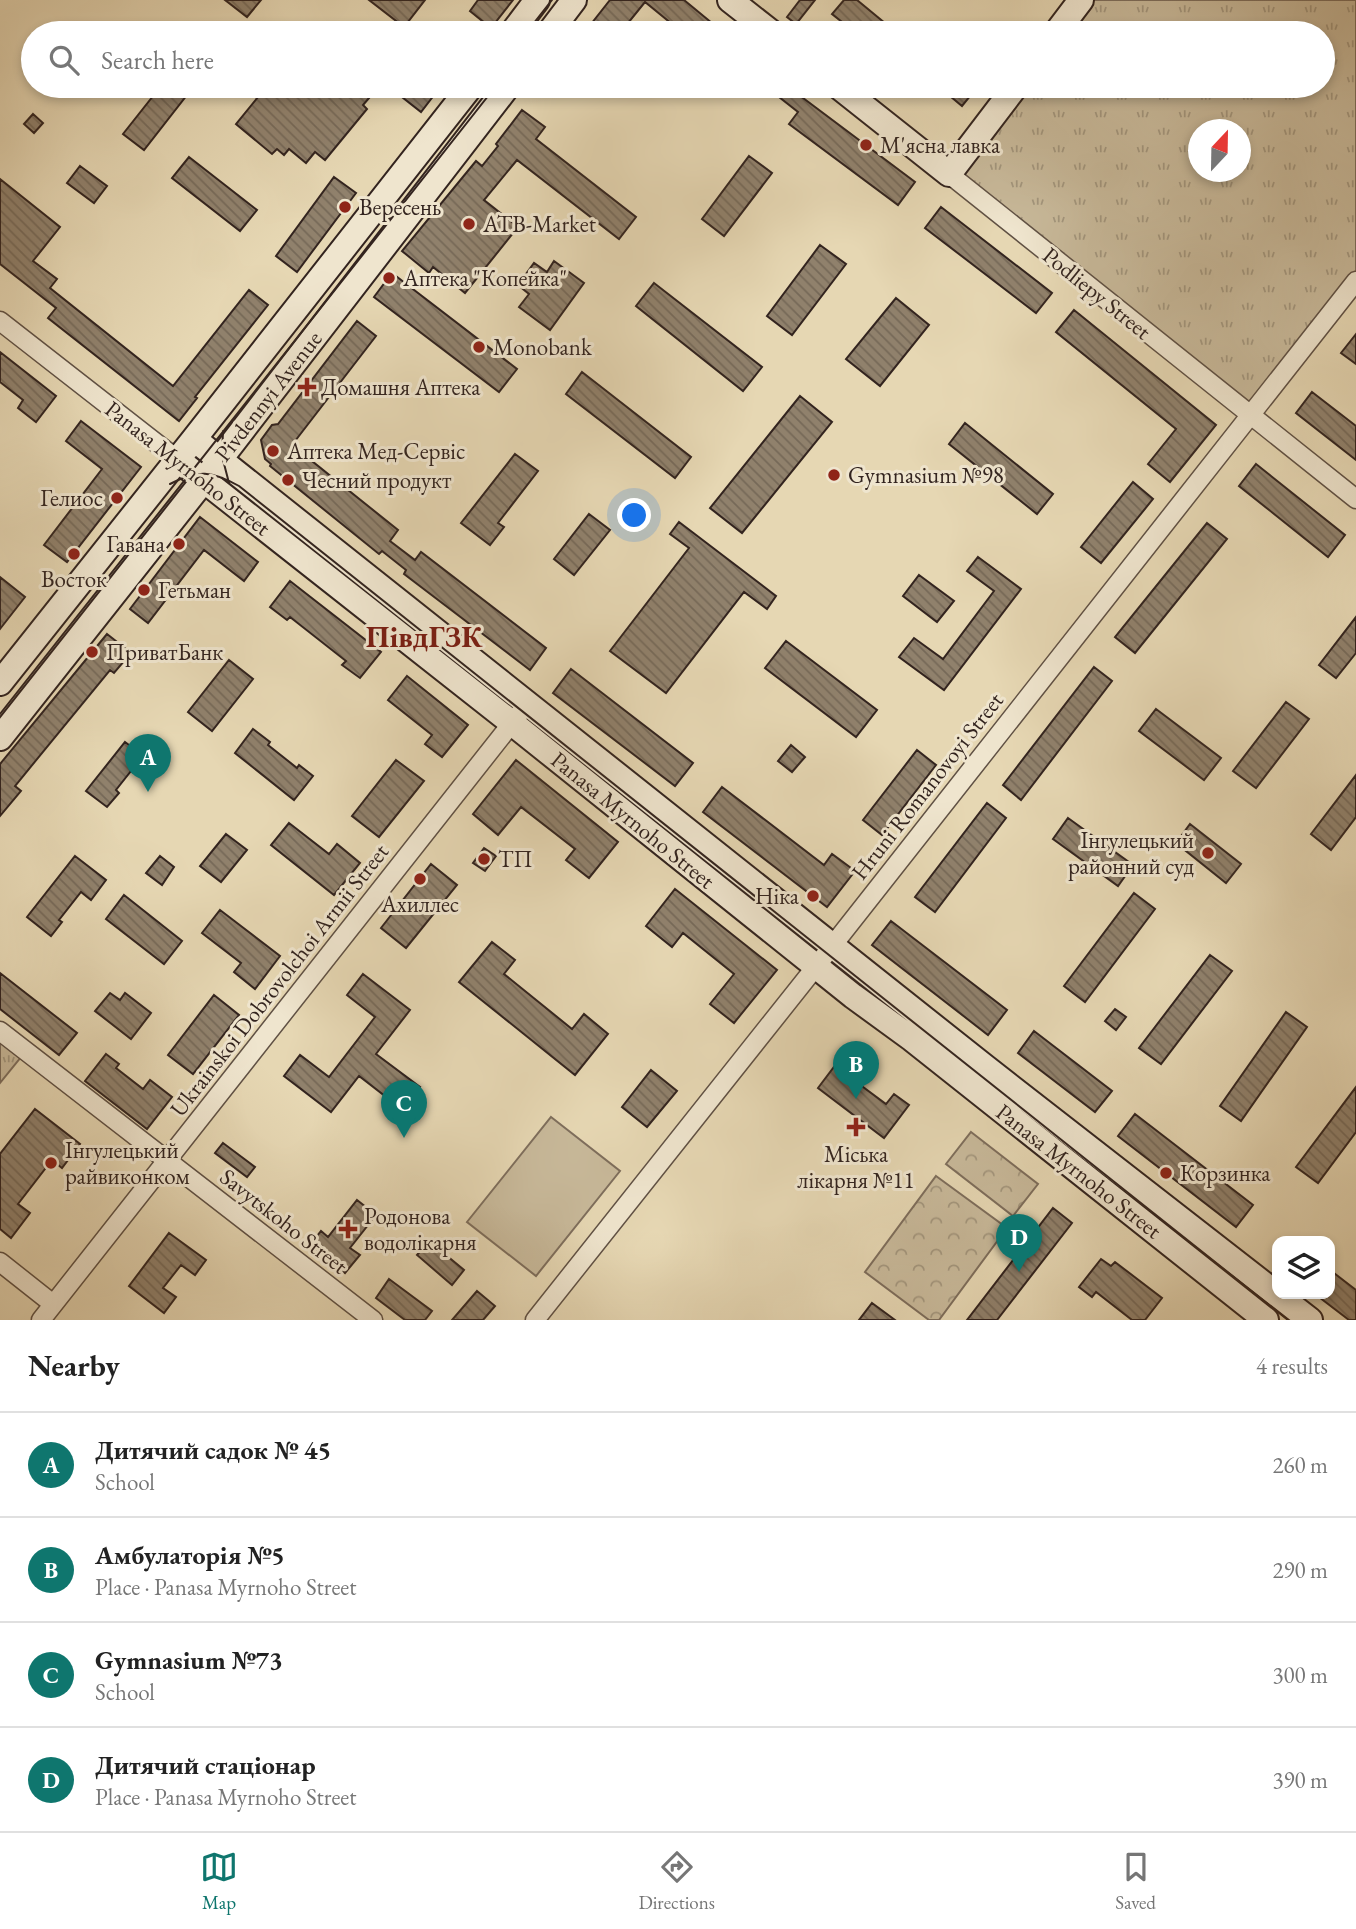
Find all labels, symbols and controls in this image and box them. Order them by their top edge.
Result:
search box [21,21,1335,98]
icon: search [45,41,83,79]
text: Search here [101,43,214,77]
north arrow [1188,119,1251,182]
place label: М'ясна лавка [880,130,1001,160]
marker: М'ясна лавка [858,137,874,153]
place label: Вересень [359,192,441,222]
marker: Вересень [337,199,353,215]
place label: ATB-Market [482,209,597,239]
marker: ATB-Market [461,216,477,232]
street label: Podliepy Street [1037,240,1158,346]
place label: Аптека "Копейка" [402,263,567,293]
marker: Аптека "Копейка" [381,270,397,286]
street label: Pivdennyi Avenue [207,324,329,468]
place label: Monobank [493,332,593,362]
marker: Monobank [471,339,487,355]
place label: Домашня Аптека [321,372,481,402]
marker: Домашня Аптека [299,379,315,395]
street label: Panasa Myrnoho Street [99,394,278,543]
place label: Аптека Мед-Сервіс [286,436,465,466]
marker: Аптека Мед-Сервіс [265,443,281,459]
place label: Gymnasium №98 [848,460,1004,490]
place label: Чесний продукт [302,465,452,495]
marker: Gymnasium №98 [826,467,842,483]
marker: Чесний продукт [280,472,296,488]
place label: Гелиос [40,483,103,513]
marker: Гелиос [109,490,125,506]
your location [617,498,651,532]
place label: Гавана [106,529,166,559]
marker: Гавана [171,536,187,552]
marker: Восток [66,546,82,562]
place label: Восток [41,564,107,594]
place label: Гетьман [158,575,231,605]
marker: Гетьман [136,582,152,598]
district label: ПівдГЗК [366,617,483,656]
place label: ПриватБанк [106,637,223,667]
marker: ПриватБанк [84,644,100,660]
street label: Hruni Romanovoyi Street [844,686,1010,886]
pin: A [125,734,171,792]
street label: Panasa Myrnoho Street [545,745,722,896]
place label: Інгулецький районний суд [1068,825,1195,881]
street label: Ukrainskoi Dobrovolchoi Armii Street [163,837,395,1123]
place label: ТП [498,844,532,874]
marker: Інгулецький районний суд [1200,845,1216,861]
marker: ТП [476,851,492,867]
marker: Ахиллес [412,871,428,887]
place label: Ніка [755,881,800,911]
marker: Ніка [805,888,821,904]
place label: Ахиллес [380,889,459,919]
pin: B [833,1041,879,1099]
pin: C [381,1080,427,1138]
street label: Panasa Myrnoho Street [990,1097,1169,1246]
marker: Міська лікарня №11 [846,1117,866,1137]
place label: Інгулецький райвиконком [65,1135,190,1191]
place label: Міська лікарня №11 [797,1139,915,1195]
marker: Інгулецький райвиконком [43,1155,59,1171]
place label: Корзинка [1180,1158,1271,1188]
street label: Savytskoho Street [214,1162,355,1281]
marker: Корзинка [1158,1165,1174,1181]
place label: Родонова водолікарня [364,1201,477,1257]
pin: D [996,1214,1042,1272]
marker: Родонова водолікарня [338,1219,358,1239]
map controls [1272,1236,1335,1299]
button: layers [1272,1236,1335,1299]
text: Nearby [28,1346,120,1385]
text: 4 results [1256,1351,1328,1381]
text: Дитячий садок № 45 [95,1433,331,1467]
text: A [43,1450,59,1480]
text: 260 m [1272,1450,1328,1480]
text: School [95,1467,155,1497]
text: Амбулаторія №5 [95,1538,285,1572]
text: B [44,1555,58,1585]
text: 290 m [1272,1555,1328,1585]
text: Place · Panasa Myrnoho Street [95,1572,356,1602]
text: Gymnasium №73 [95,1643,283,1677]
text: C [43,1660,59,1690]
text: 300 m [1272,1660,1328,1690]
text: School [95,1677,155,1707]
text: Дитячий стаціонар [95,1748,316,1782]
text: D [42,1765,60,1795]
text: 390 m [1272,1765,1328,1795]
text: Place · Panasa Myrnoho Street [95,1782,356,1812]
tab: Map [200,1848,238,1915]
tab: Directions [638,1848,715,1915]
tab: Saved [1115,1848,1156,1915]

